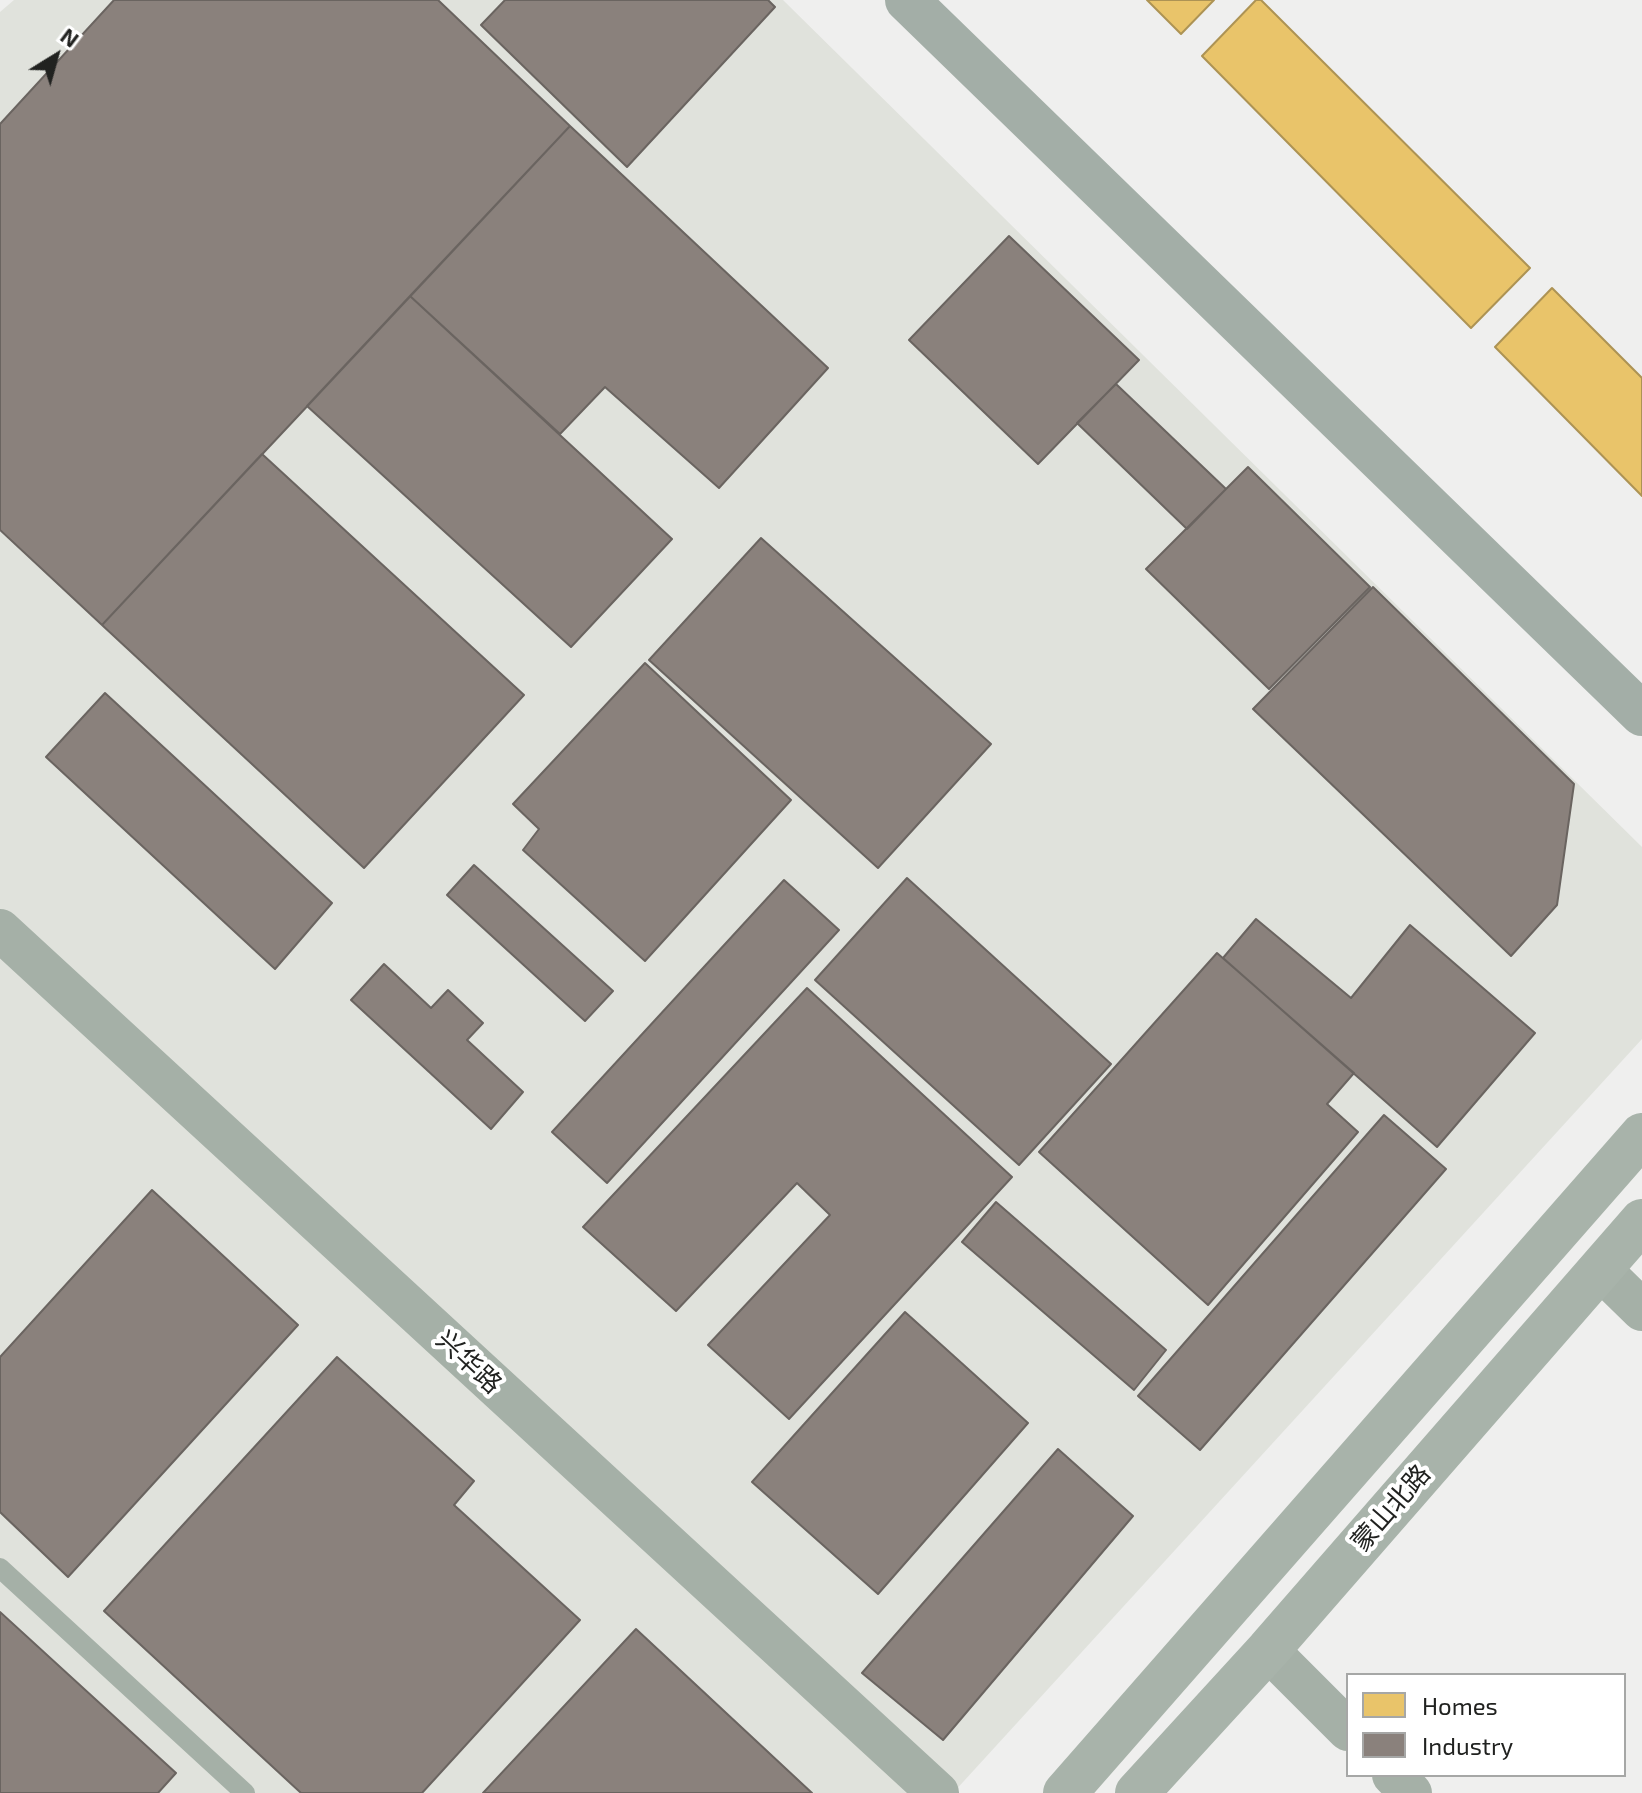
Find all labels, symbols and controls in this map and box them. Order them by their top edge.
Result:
north arrow [16,16,96,96]
text: N [56,22,85,52]
street label: 兴华路 [430,1324,508,1400]
street label: 蒙山北路 [1345,1459,1437,1557]
legend [1346,1673,1626,1777]
text: Homes [1422,1691,1498,1720]
text: Industry [1422,1731,1513,1760]

